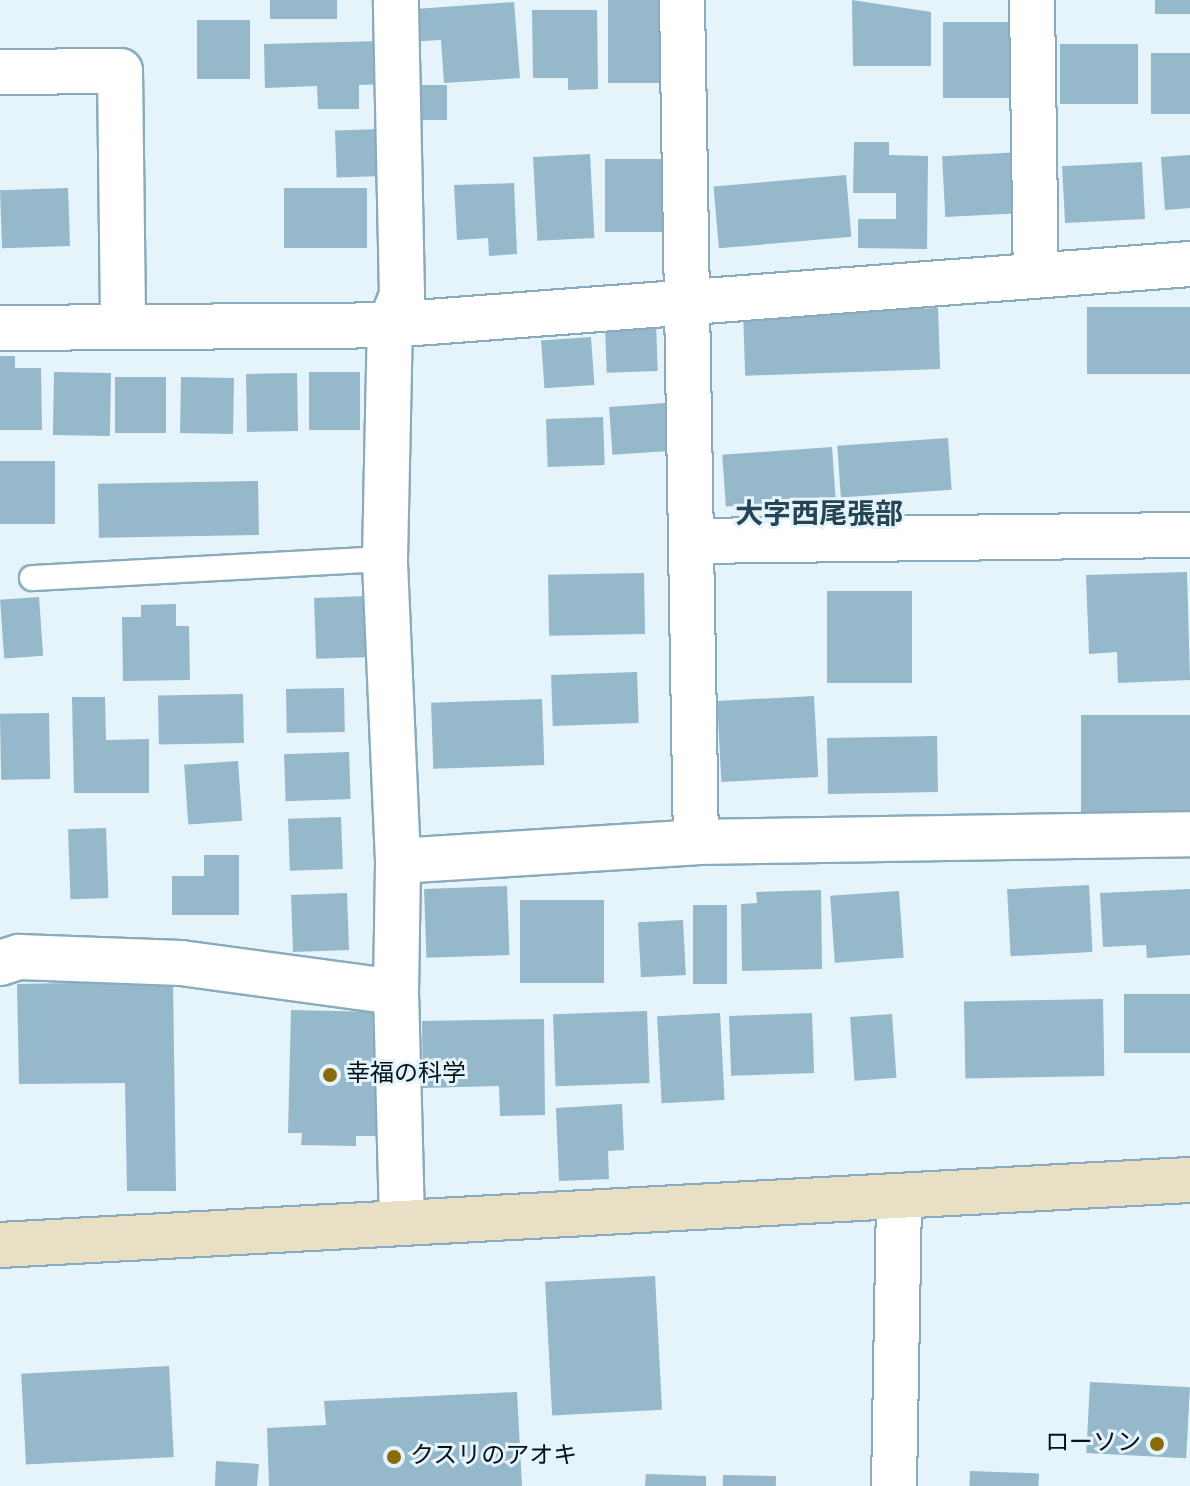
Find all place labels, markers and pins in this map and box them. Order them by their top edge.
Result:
place label: 幸福の科学 [346,1061,466,1089]
marker: 幸福の科学 [321,1066,339,1084]
place label: ローソン [1045,1430,1141,1458]
marker: ローソン [1148,1435,1166,1453]
place label: クスリのアオキ [410,1443,578,1471]
marker: クスリのアオキ [385,1448,403,1466]

